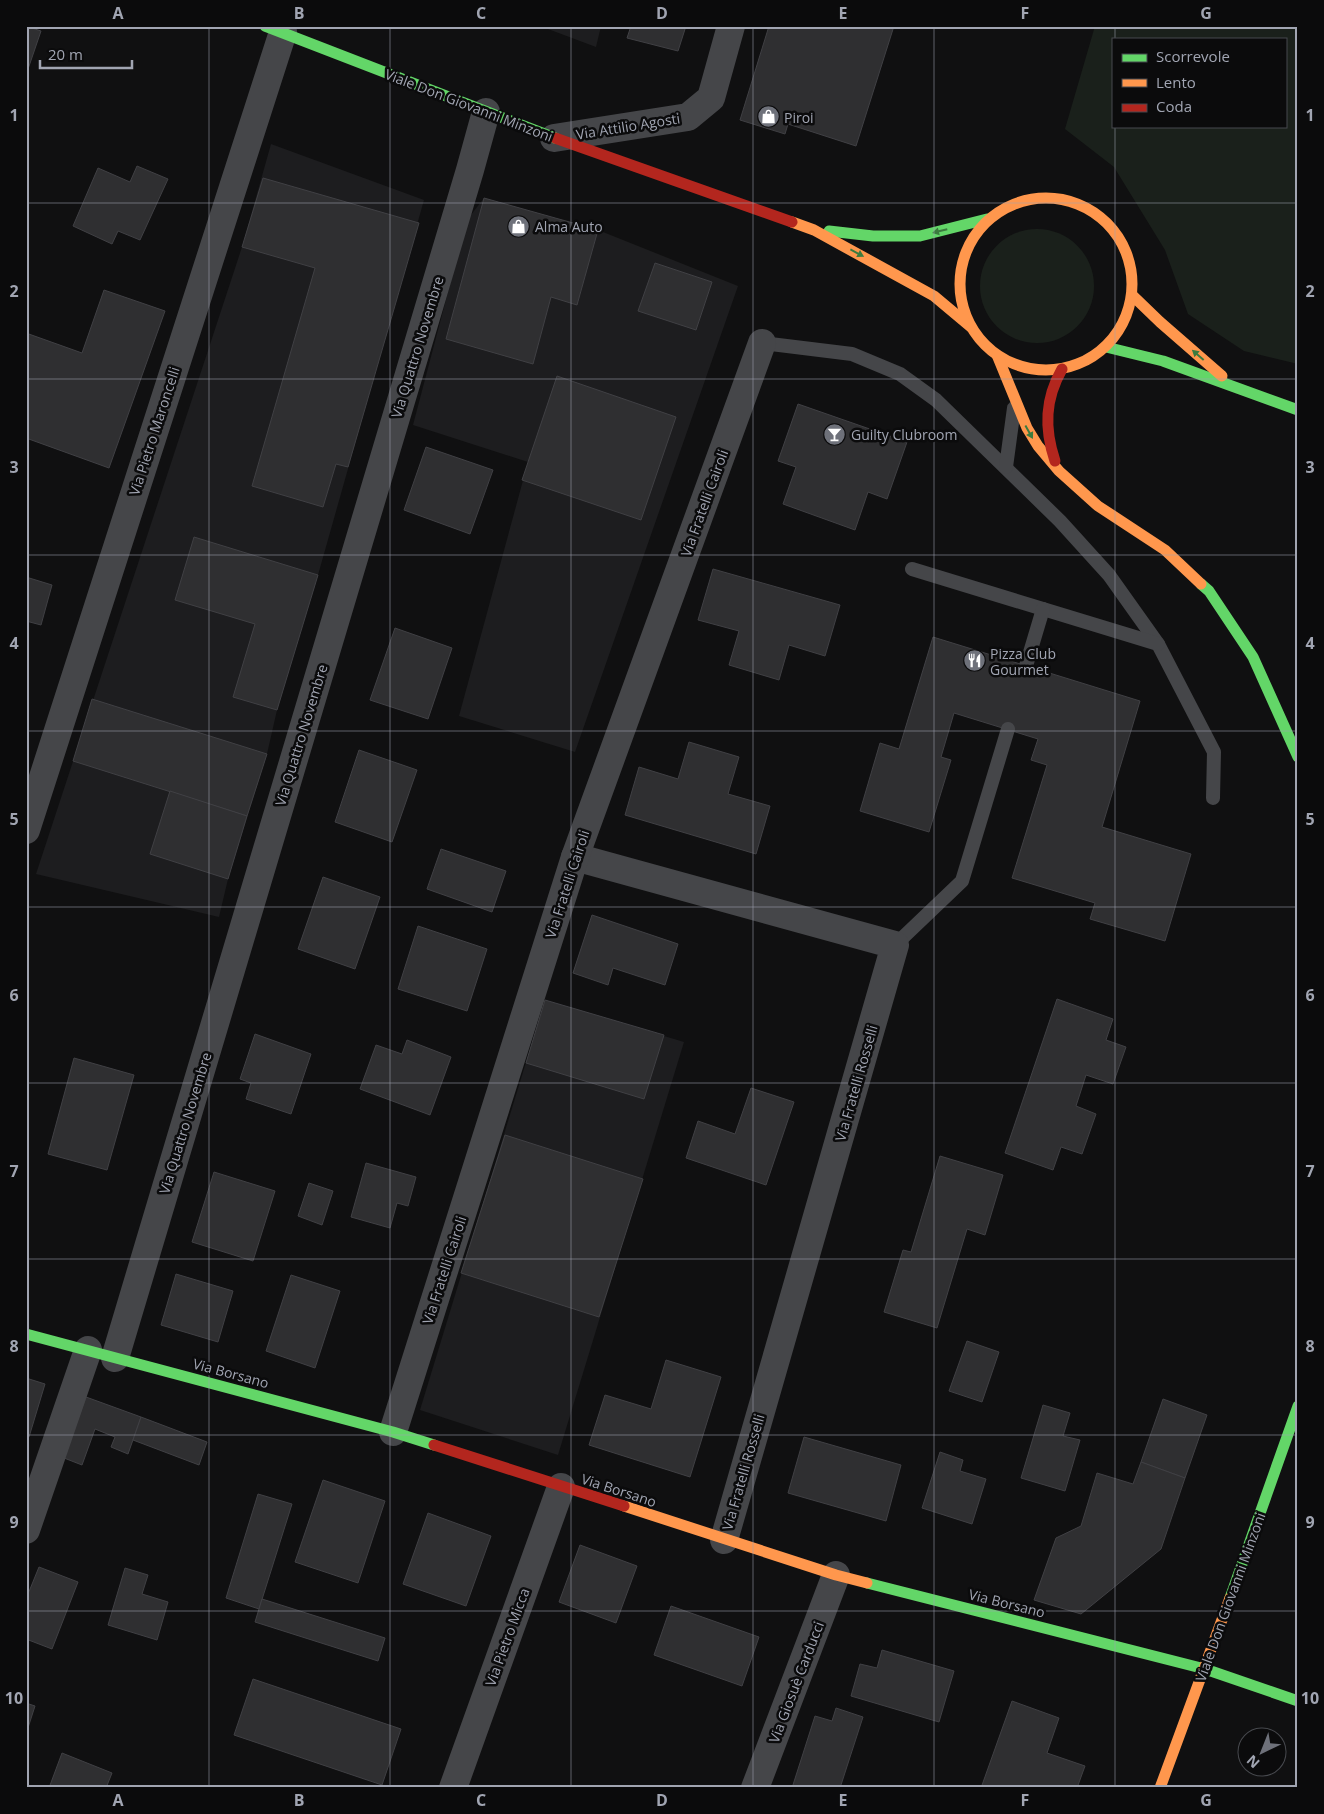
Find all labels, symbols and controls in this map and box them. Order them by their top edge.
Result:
text: A [112,2,124,24]
text: B [294,2,304,24]
text: C [476,2,486,24]
text: D [656,2,668,24]
text: E [839,2,848,24]
text: F [1021,2,1029,24]
text: G [1200,2,1212,24]
scale bar [40,38,132,70]
legend [1112,38,1286,128]
text: 20 m [48,44,83,64]
text: Scorrevole [1156,46,1230,66]
street label: Viale Don Giovanni Minzoni [382,64,556,146]
text: Lento [1156,72,1196,92]
text: Coda [1156,96,1192,116]
text: 1 [9,104,19,126]
text: 1 [1305,104,1315,126]
shop icon: Piroi [756,105,780,129]
street label: Via Attilio Agosti [575,108,681,144]
place label: Piroi [784,108,814,127]
shop icon: Alma Auto [507,214,531,238]
place label: Alma Auto [535,217,603,236]
one-way arrow [932,227,947,235]
one-way arrow [850,249,865,257]
street label: Via Quattro Novembre [386,274,448,420]
text: 2 [9,280,19,302]
text: 2 [1305,280,1315,302]
one-way arrow [1191,349,1204,360]
street label: Via Pietro Maroncelli [124,364,184,498]
bar icon: Guilty Clubroom [823,422,847,446]
place label: Guilty Clubroom [851,425,958,444]
one-way arrow [1025,426,1034,439]
street label: Via Fratelli Cairoli [676,447,732,559]
text: 3 [9,456,19,478]
text: 3 [1305,456,1315,478]
text: 4 [9,632,19,654]
text: 4 [1305,632,1315,654]
place label: Pizza Club Gourmet [990,644,1056,679]
restaurant icon: Pizza Club Gourmet [962,649,986,673]
street label: Via Quattro Novembre [270,662,332,808]
text: 5 [9,808,19,830]
text: 5 [1305,808,1315,830]
street label: Via Fratelli Cairoli [541,828,593,940]
text: 6 [9,984,19,1006]
text: 6 [1305,984,1315,1006]
street label: Via Fratelli Rosselli [830,1023,882,1143]
street label: Via Quattro Novembre [154,1050,216,1196]
text: 7 [9,1160,19,1182]
text: 7 [1305,1160,1315,1182]
street label: Via Fratelli Cairoli [418,1214,470,1326]
text: 8 [9,1335,19,1357]
text: 8 [1305,1335,1315,1357]
street label: Via Borsano [191,1354,271,1392]
street label: Via Fratelli Rosselli [717,1412,769,1532]
street label: Via Borsano [579,1469,659,1511]
street label: Viale Don Giovanni Minzoni [1191,1510,1269,1684]
text: 9 [9,1511,19,1533]
text: 9 [1305,1511,1315,1533]
street label: Via Borsano [967,1584,1047,1622]
street label: Via Pietro Micca [480,1585,534,1689]
street label: Via Giosuè Carducci [764,1619,828,1745]
text: 10 [5,1687,23,1709]
text: 10 [1301,1687,1319,1709]
north arrow [1236,1726,1286,1776]
text: N [1242,1751,1263,1773]
text: A [112,1789,124,1811]
text: B [294,1789,304,1811]
text: C [476,1789,486,1811]
text: D [656,1789,668,1811]
text: E [839,1789,848,1811]
text: F [1021,1789,1029,1811]
text: G [1200,1789,1212,1811]

